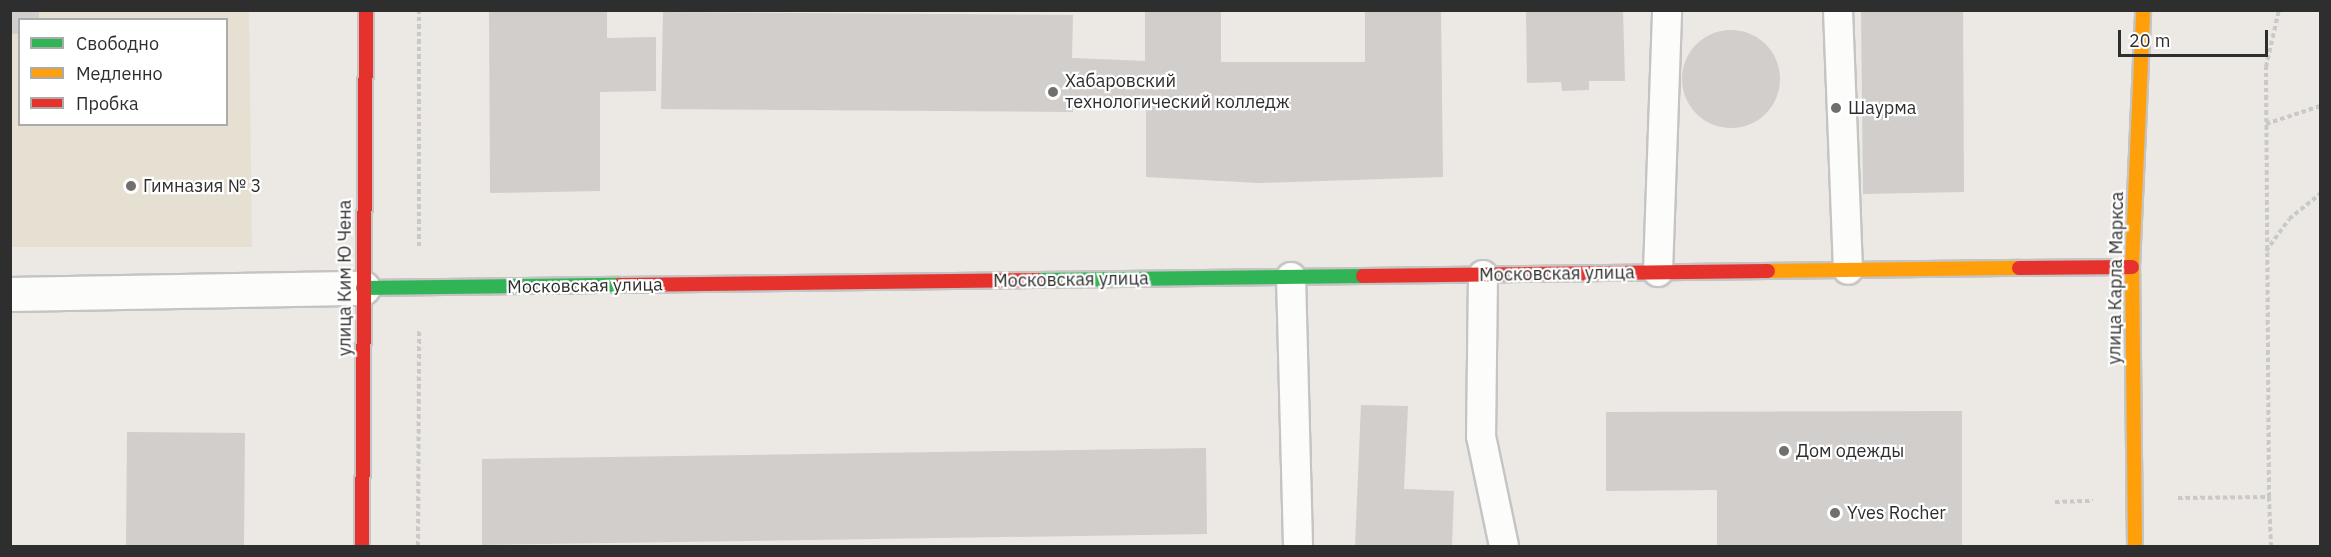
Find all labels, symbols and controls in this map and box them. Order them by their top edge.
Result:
legend [18,18,228,126]
scale bar [2121,18,2271,56]
text: 20 m [2129,29,2171,52]
text: Свободно [76,32,159,55]
text: Медленно [76,62,163,85]
place label: Хабаровский технологический колледж [1065,71,1290,113]
marker: Хабаровский технологический колледж [1046,85,1060,99]
text: Пробка [76,92,139,115]
place label: Шаурма [1848,97,1916,119]
marker: Шаурма [1829,101,1843,115]
place label: Гимназия № 3 [143,175,261,197]
marker: Гимназия № 3 [124,179,138,193]
street label: улица Карла Маркса [2104,191,2128,365]
street label: улица Ким Ю Чена [334,200,356,356]
street label: Московская улица [1479,262,1635,286]
street label: Московская улица [993,268,1149,292]
street label: Московская улица [507,274,663,298]
place label: Дом одежды [1796,440,1904,462]
marker: Дом одежды [1777,444,1791,458]
place label: Yves Rocher [1847,502,1946,524]
marker: Yves Rocher [1828,506,1842,520]

